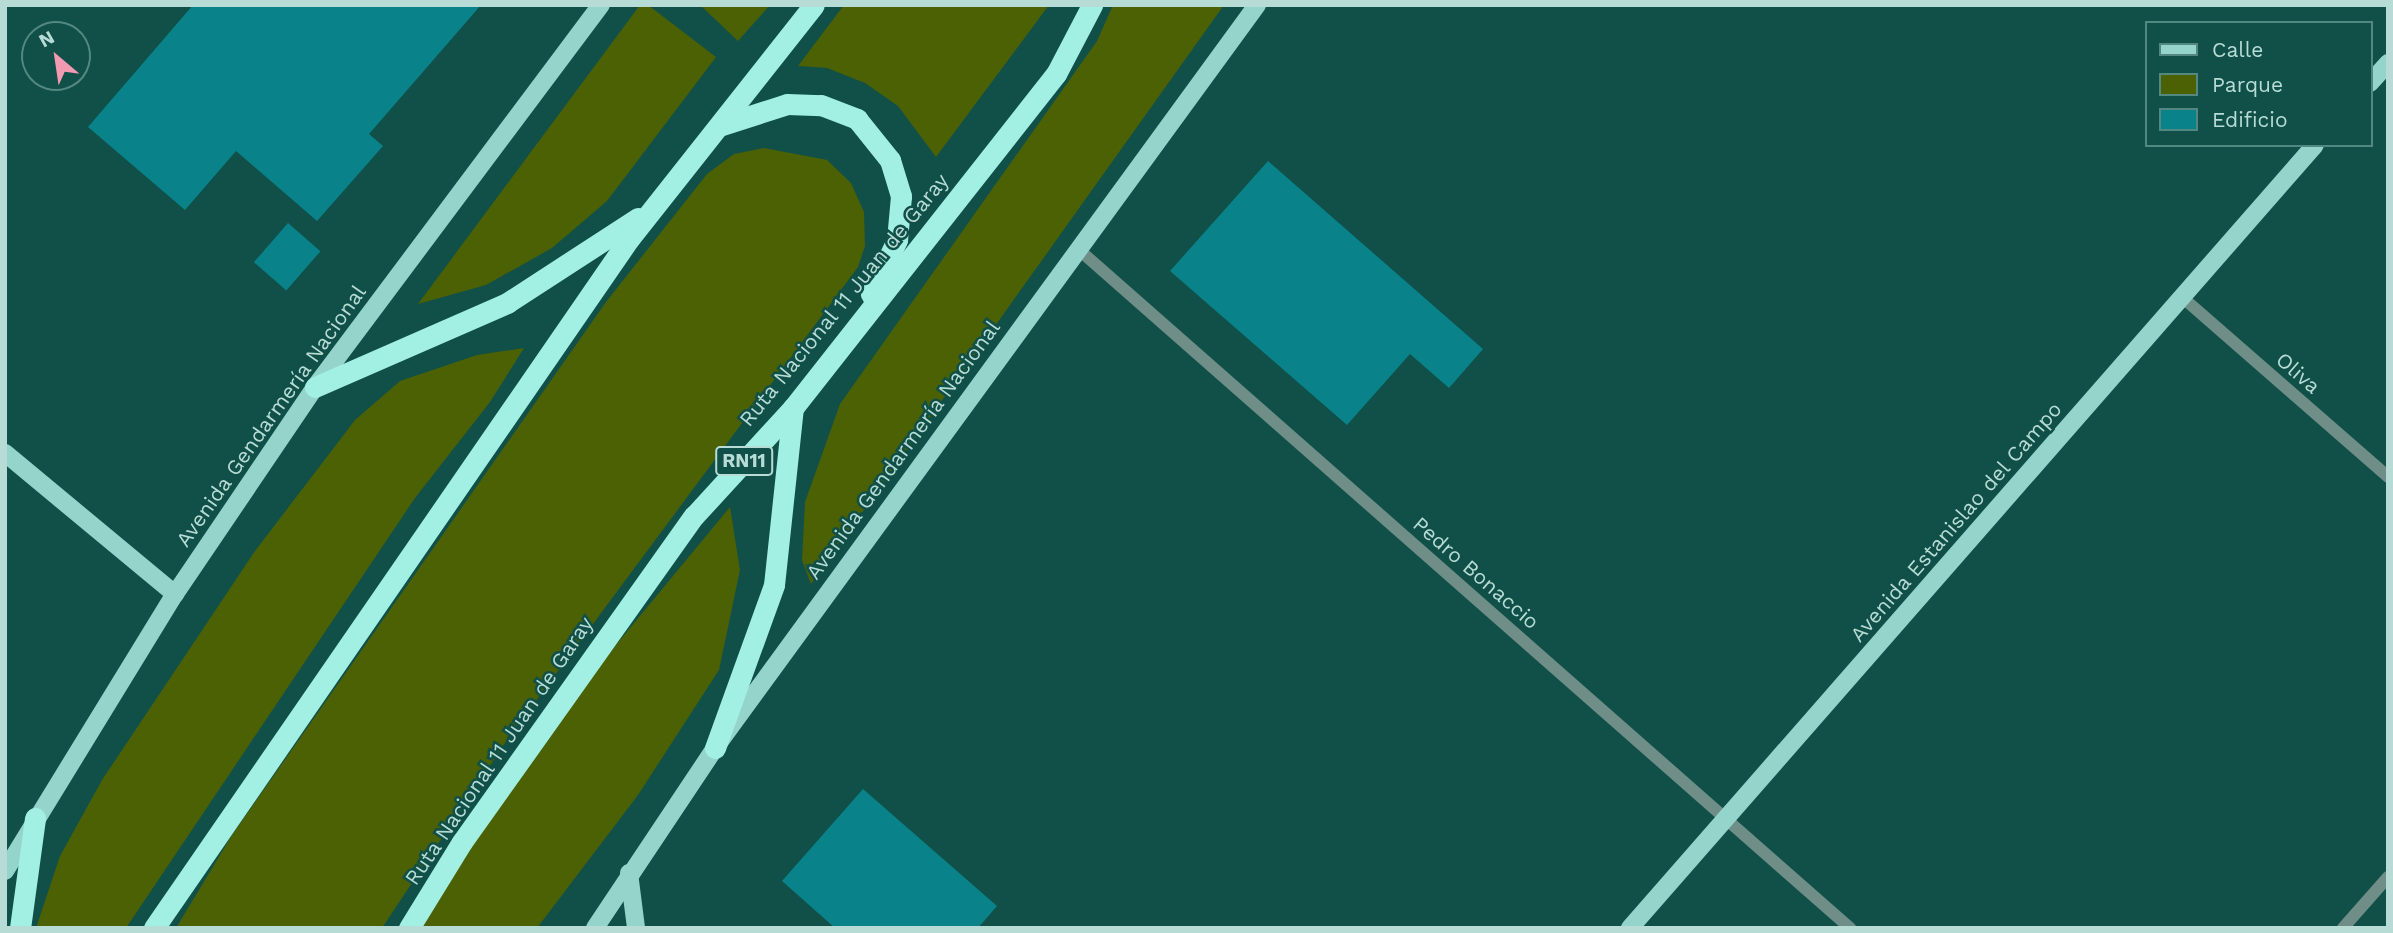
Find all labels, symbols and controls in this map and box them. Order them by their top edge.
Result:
north arrow [21,21,91,91]
legend [2144,21,2372,147]
text: N [35,25,58,52]
text: Calle [2212,37,2263,62]
text: Parque [2212,72,2283,97]
text: Edificio [2212,107,2288,132]
street label: Ruta Nacional 11 Juan de Garay [733,168,955,432]
street label: Avenida Gendarmería Nacional [170,280,372,552]
street label: Avenida Gendarmería Nacional [800,315,1006,585]
street label: Oliva [2271,347,2325,399]
street label: Avenida Estanislao del Campo [1845,396,2067,648]
road number: RN11 [714,446,774,476]
street label: Pedro Bonaccio [1408,511,1544,635]
street label: Ruta Nacional 11 Juan de Garay [399,611,599,891]

